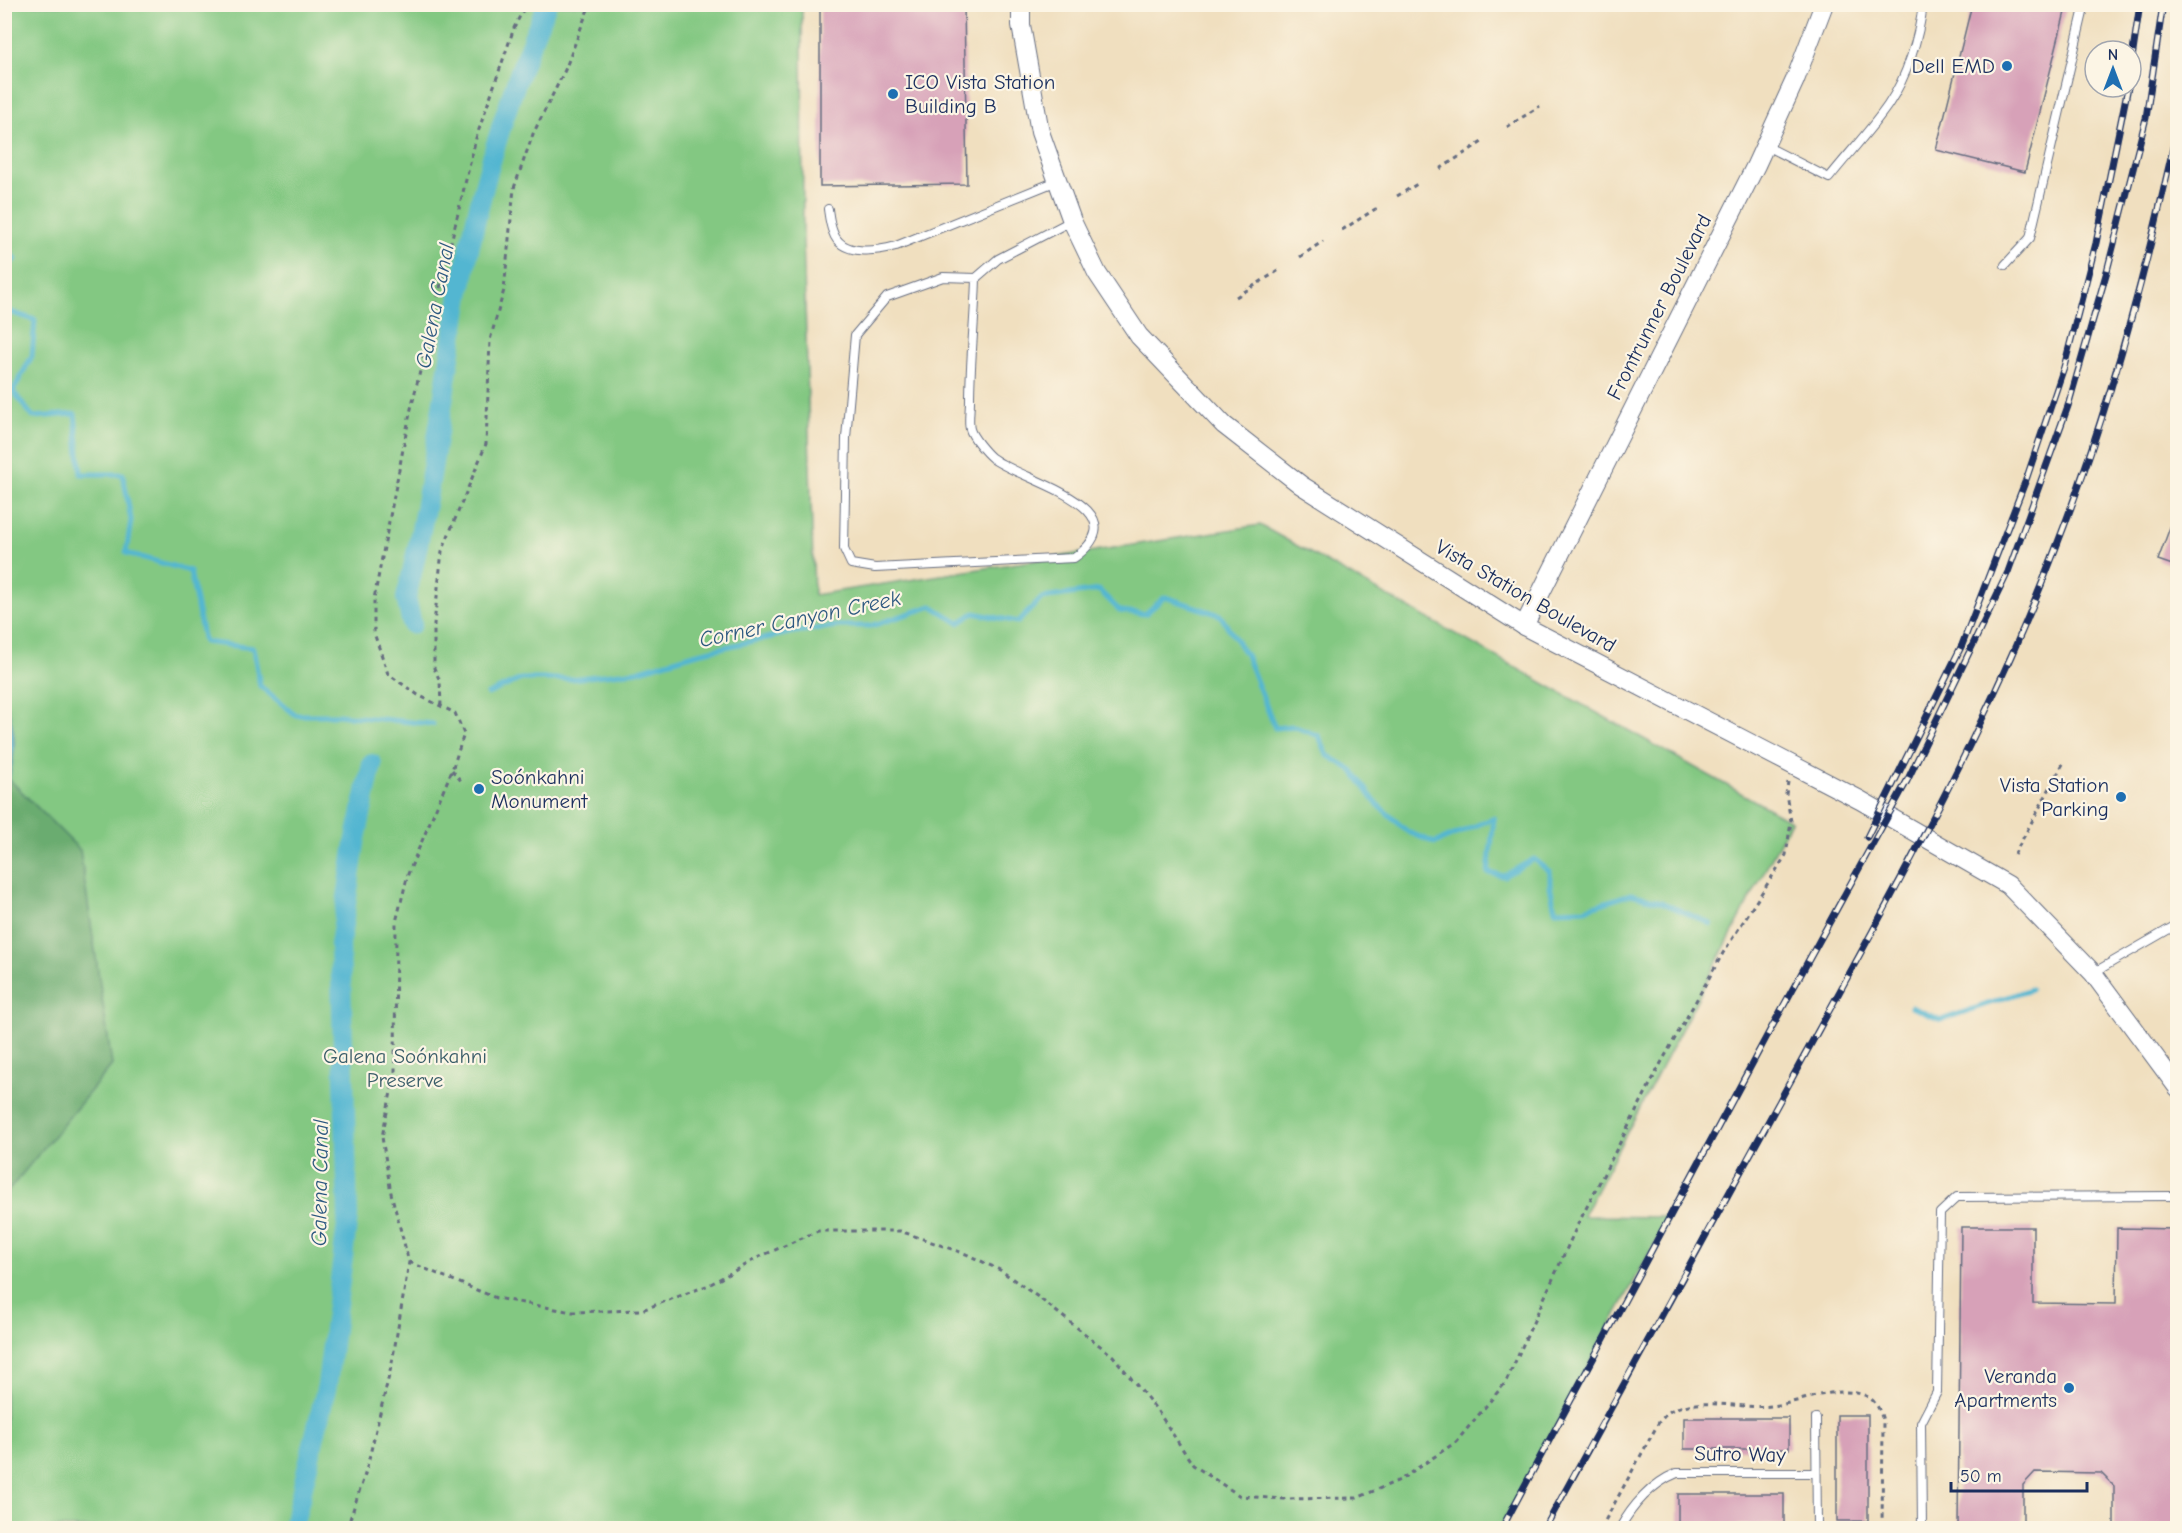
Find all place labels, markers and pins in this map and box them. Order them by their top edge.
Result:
place label: Dell EMD [1912,54,1995,78]
marker: Dell EMD [2000,59,2014,73]
place label: ICO Vista Station Building B [905,70,1055,118]
marker: ICO Vista Station Building B [886,87,900,101]
place label: Soónkahni Monument [491,765,589,813]
place label: Vista Station Parking [2000,773,2109,821]
marker: Soónkahni Monument [472,782,486,796]
marker: Vista Station Parking [2114,790,2128,804]
place label: Veranda Apartments [1954,1364,2057,1412]
marker: Veranda Apartments [2062,1381,2076,1395]

